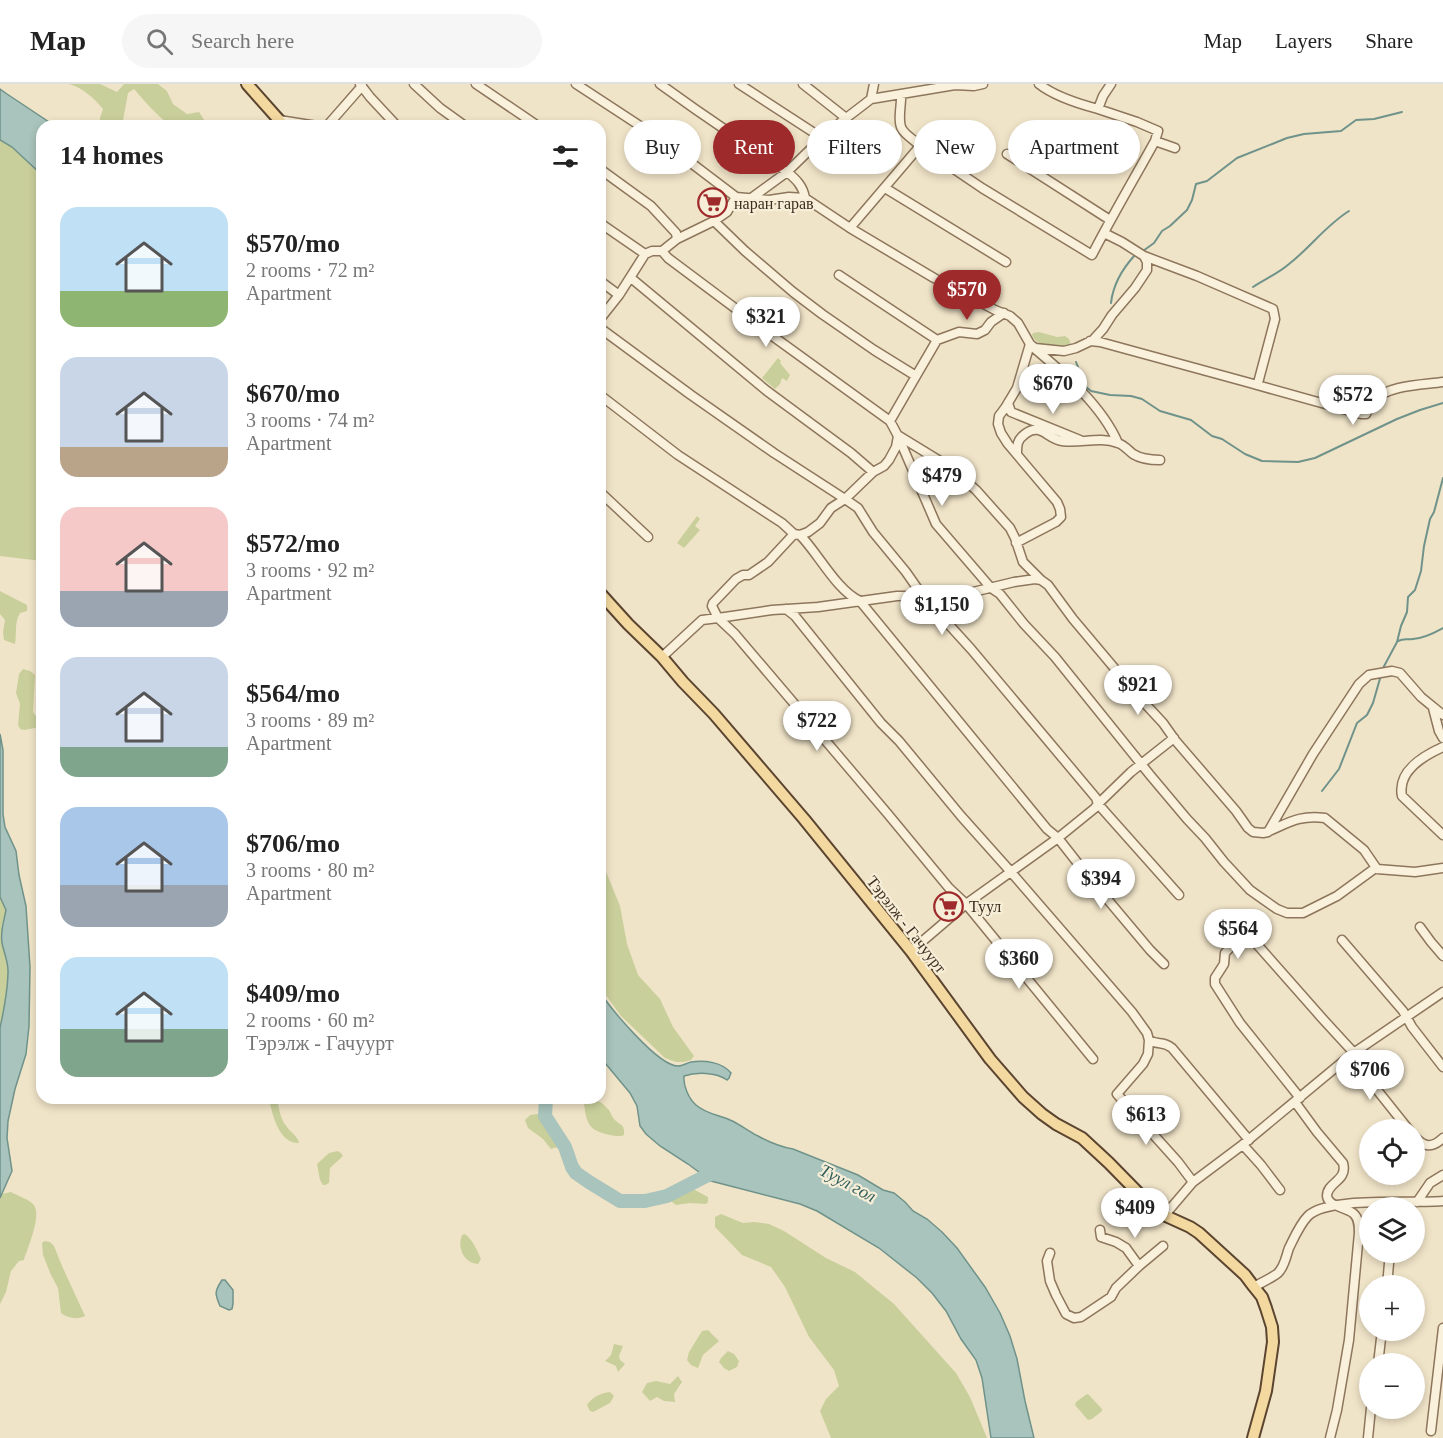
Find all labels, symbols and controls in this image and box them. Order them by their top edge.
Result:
search box [122,14,542,68]
text: Map [30,25,86,56]
icon: search [143,25,176,58]
text: Search here [191,28,294,53]
text: Map [1204,29,1242,53]
text: Layers [1275,29,1332,53]
text: Share [1365,29,1413,53]
chip: Buy [624,120,701,174]
chip: Rent [713,120,795,174]
chip: Filters [807,120,902,174]
chip: New [914,120,996,174]
chip: Apartment [1008,120,1140,174]
icon: filters [549,140,582,173]
text: 14 homes [60,141,163,170]
supermarket icon: наран гарав [697,187,729,219]
place label: наран гарав [734,195,814,213]
text: $570/mo [246,229,340,258]
icon: home [108,231,180,303]
text: 2 rooms · 72 m² [246,259,374,281]
pin: $570 [931,270,1003,321]
text: $570 [947,278,987,300]
text: Apartment [246,282,332,304]
pin: $321 [730,297,802,348]
text: $321 [746,305,786,327]
pin: $670 [1017,364,1089,415]
text: $670 [1033,372,1073,394]
pin: $572 [1317,375,1389,426]
text: $670/mo [246,379,340,408]
icon: home [108,381,180,453]
text: $572 [1333,383,1373,405]
text: 3 rooms · 74 m² [246,409,374,431]
text: Apartment [246,432,332,454]
pin: $479 [906,456,978,507]
text: $479 [922,464,962,486]
text: $572/mo [246,529,340,558]
icon: home [108,531,180,603]
text: 3 rooms · 92 m² [246,559,374,581]
text: Apartment [246,582,332,604]
pin: $1,150 [893,585,991,636]
text: $1,150 [915,593,970,615]
pin: $921 [1102,665,1174,716]
text: $921 [1118,673,1158,695]
text: $564/mo [246,679,340,708]
icon: home [108,681,180,753]
pin: $722 [781,701,853,752]
text: 3 rooms · 89 m² [246,709,374,731]
text: $722 [797,709,837,731]
text: Apartment [246,732,332,754]
text: $706/mo [246,829,340,858]
icon: home [108,831,180,903]
text: 3 rooms · 80 m² [246,859,374,881]
pin: $394 [1065,859,1137,910]
text: $394 [1081,867,1121,889]
street label: Тэрэлж - Гачуурт [863,873,950,977]
text: Apartment [246,882,332,904]
supermarket icon: Туул [932,890,964,922]
place label: Туул [969,898,1001,916]
pin: $564 [1202,909,1274,960]
text: $564 [1218,917,1258,939]
pin: $360 [983,939,1055,990]
text: $360 [999,947,1039,969]
text: $409/mo [246,979,340,1008]
icon: home [108,981,180,1053]
text: 2 rooms · 60 m² [246,1009,374,1031]
text: Тэрэлж - Гачуурт [246,1032,394,1054]
pin: $706 [1334,1050,1406,1101]
text: $706 [1350,1058,1390,1080]
pin: $613 [1110,1095,1182,1146]
text: $613 [1126,1103,1166,1125]
map controls [1359,1119,1425,1419]
button: locate [1359,1119,1425,1185]
water label: Туул гол [816,1160,880,1206]
pin: $409 [1099,1188,1171,1239]
text: $409 [1115,1196,1155,1218]
button: layers [1359,1197,1425,1263]
button: + [1359,1275,1425,1341]
button: − [1359,1353,1425,1419]

